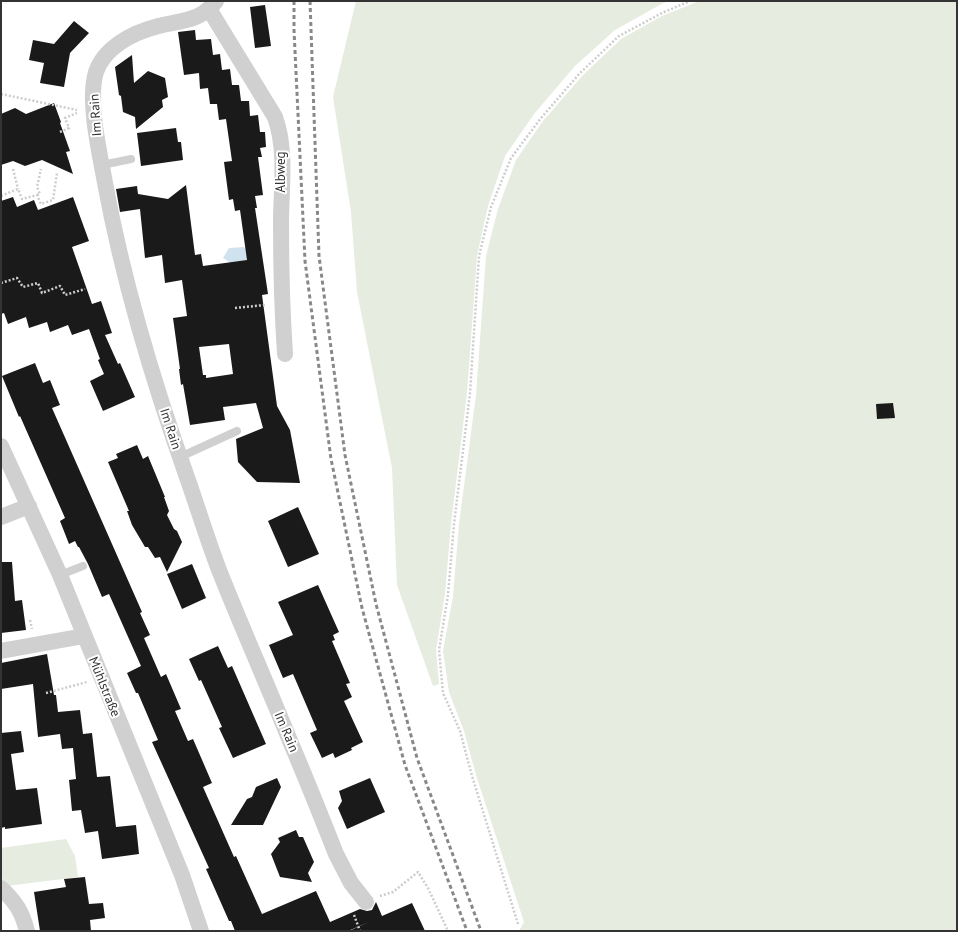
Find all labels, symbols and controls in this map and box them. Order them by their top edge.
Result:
street label: Im Rain [87,93,105,137]
street label: Albweg [273,151,289,193]
street label: Im Rain [156,406,184,452]
street label: Mühlstraße [85,655,123,719]
street label: Im Rain [271,709,301,755]

